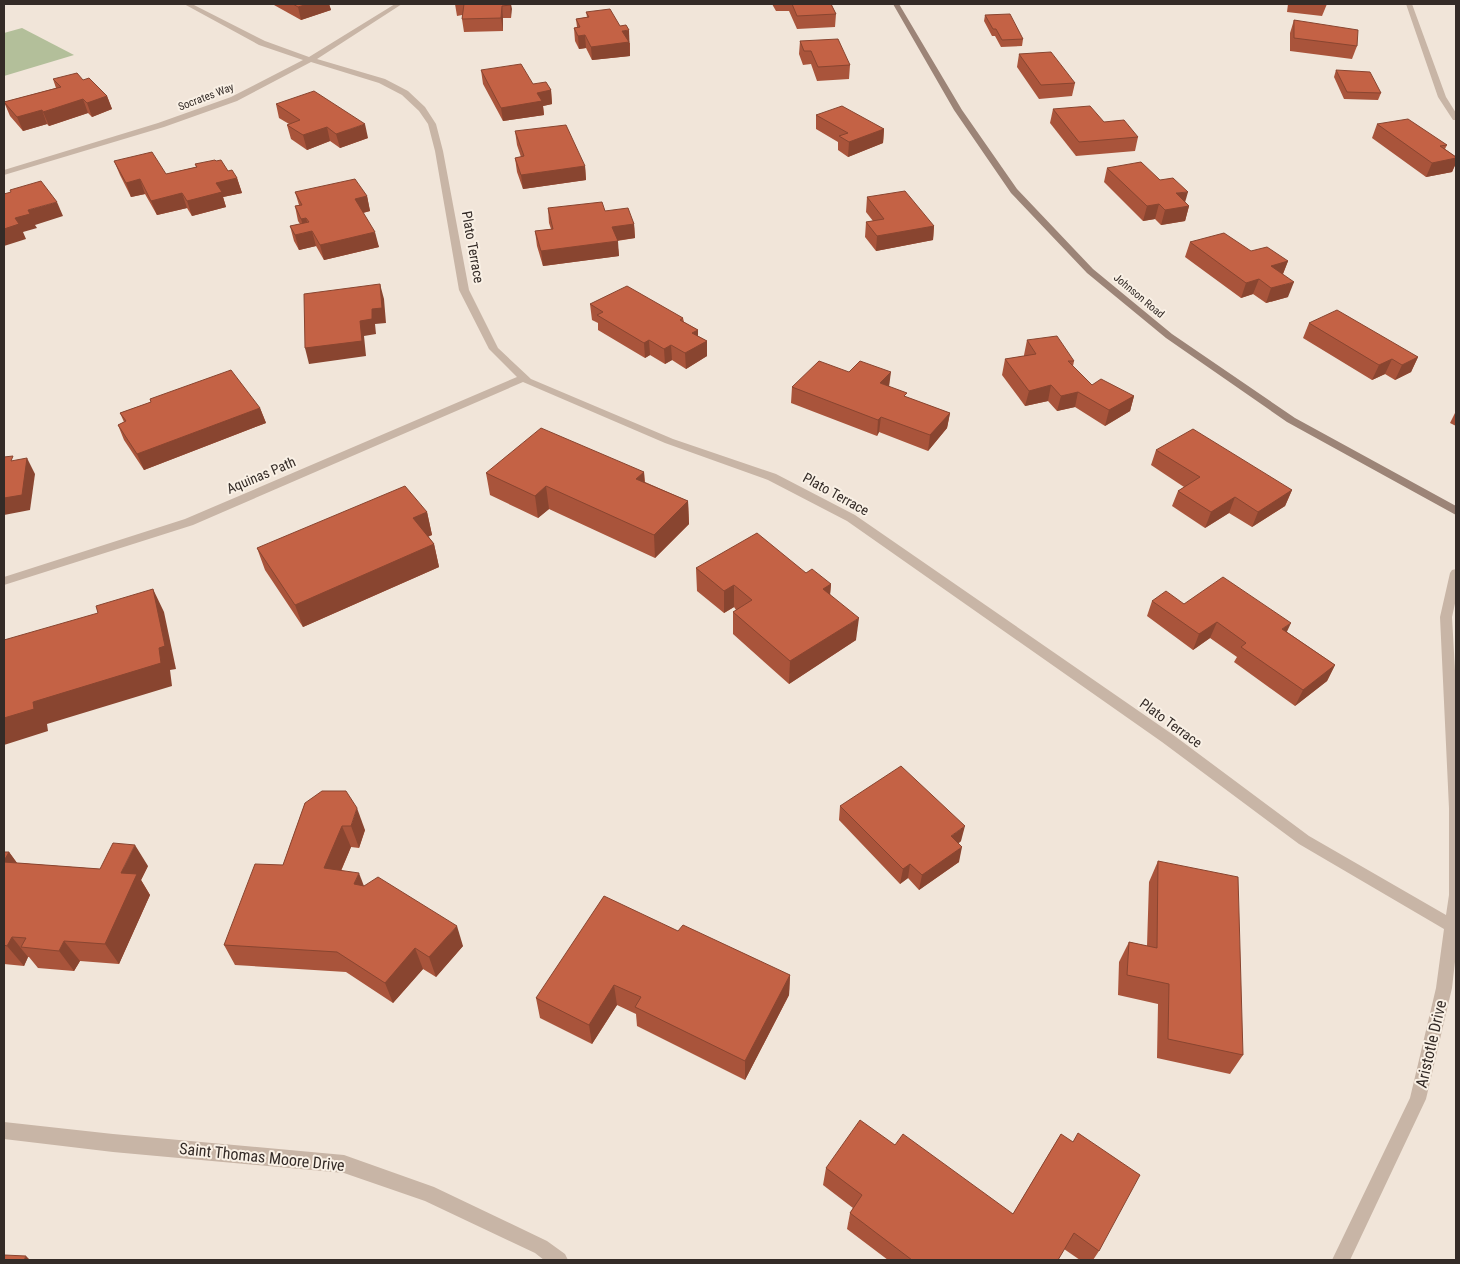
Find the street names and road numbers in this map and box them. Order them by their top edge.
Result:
street label: Socrates Way [176,80,236,114]
street label: Plato Terrace [459,210,487,285]
street label: Johnson Road [1111,271,1167,321]
street label: Aquinas Path [224,453,298,497]
street label: Plato Terrace [800,469,872,519]
street label: Plato Terrace [1137,695,1206,751]
street label: Aristotle Drive [1412,998,1450,1090]
street label: Saint Thomas Moore Drive [178,1139,346,1175]

